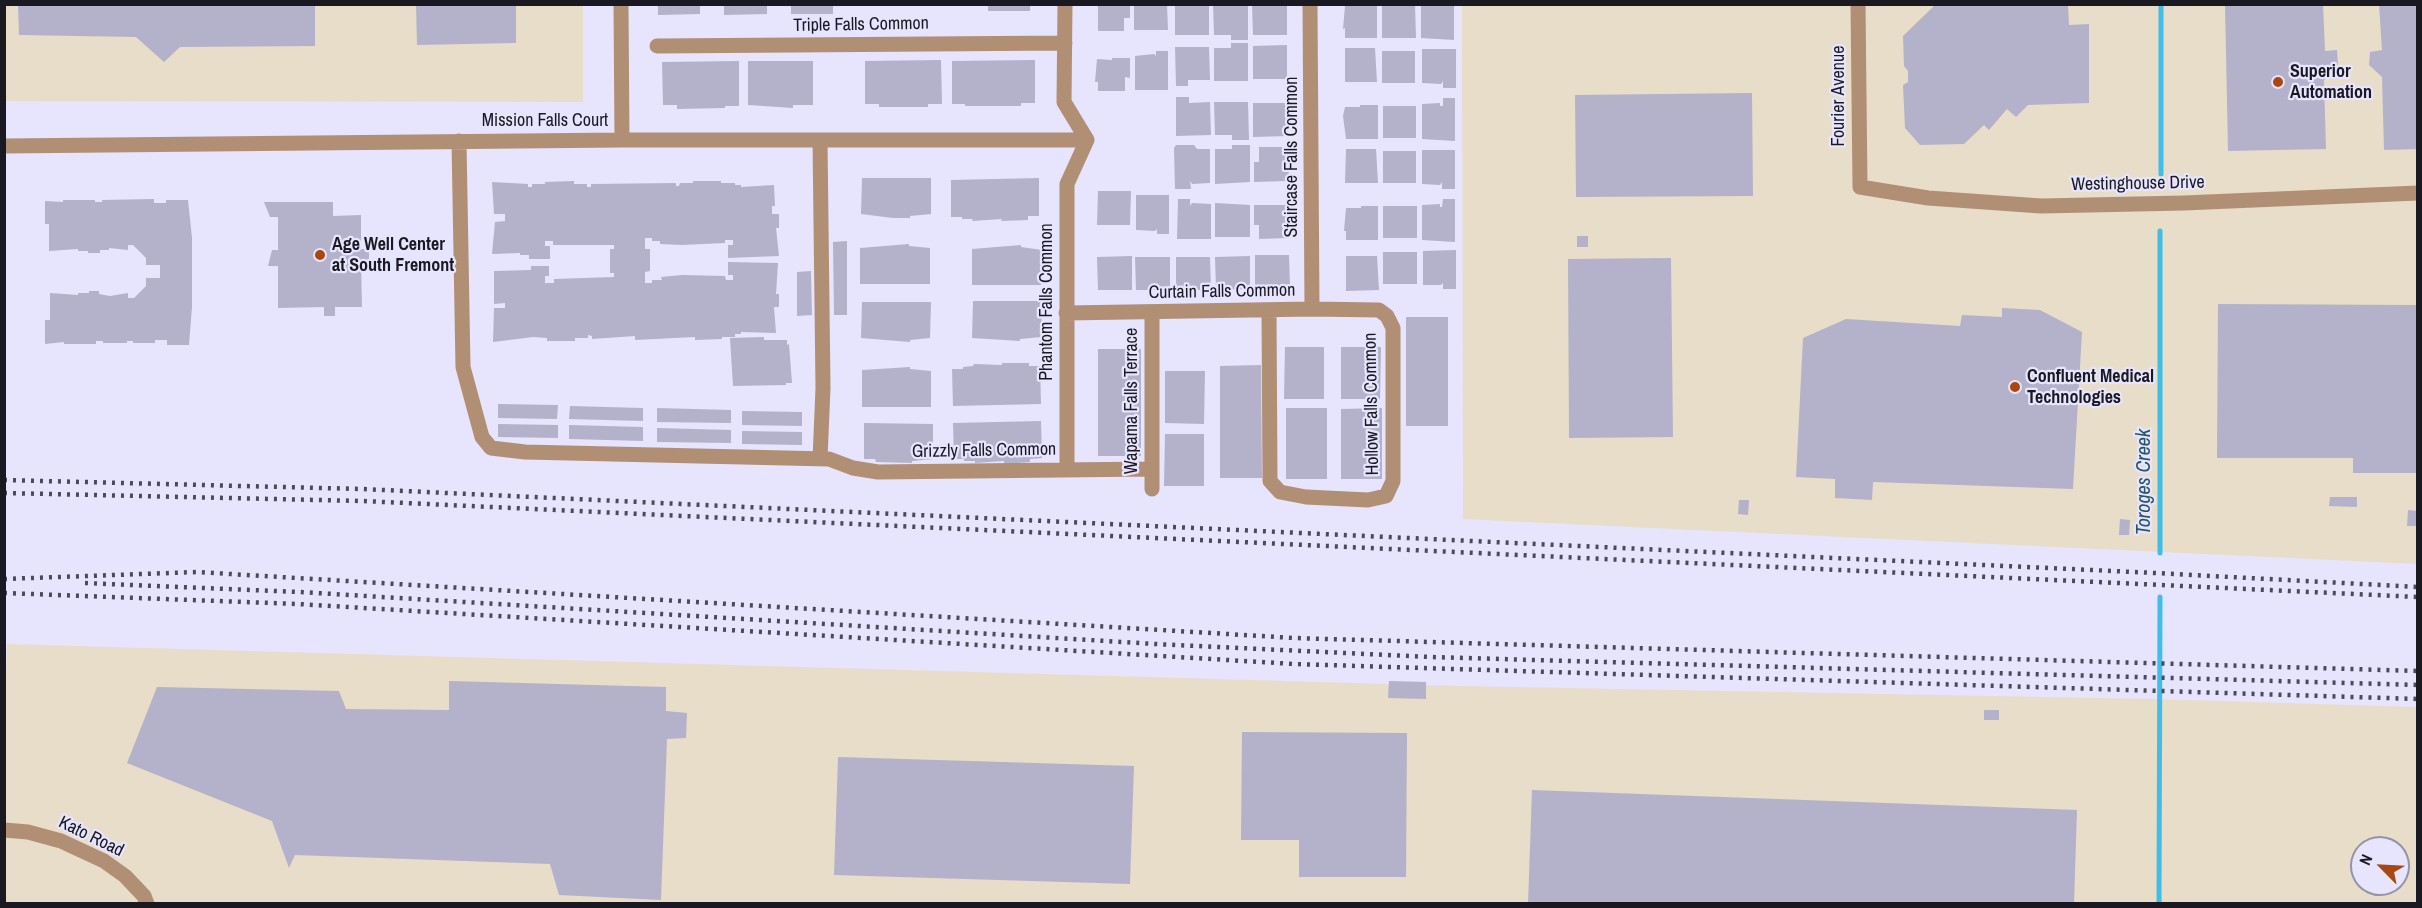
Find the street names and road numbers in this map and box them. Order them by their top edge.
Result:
street label: Triple Falls Common [793,13,929,37]
street label: Fourier Avenue [1828,46,1850,146]
street label: Staircase Falls Common [1281,77,1303,237]
street label: Mission Falls Court [482,110,608,132]
street label: Westinghouse Drive [2071,172,2205,196]
street label: Phantom Falls Common [1036,223,1058,381]
street label: Curtain Falls Common [1148,280,1296,304]
street label: Wapama Falls Terrace [1121,328,1143,474]
street label: Hollow Falls Common [1360,332,1384,476]
street label: Grizzly Falls Common [912,439,1056,463]
street label: Kato Road [55,812,127,862]

